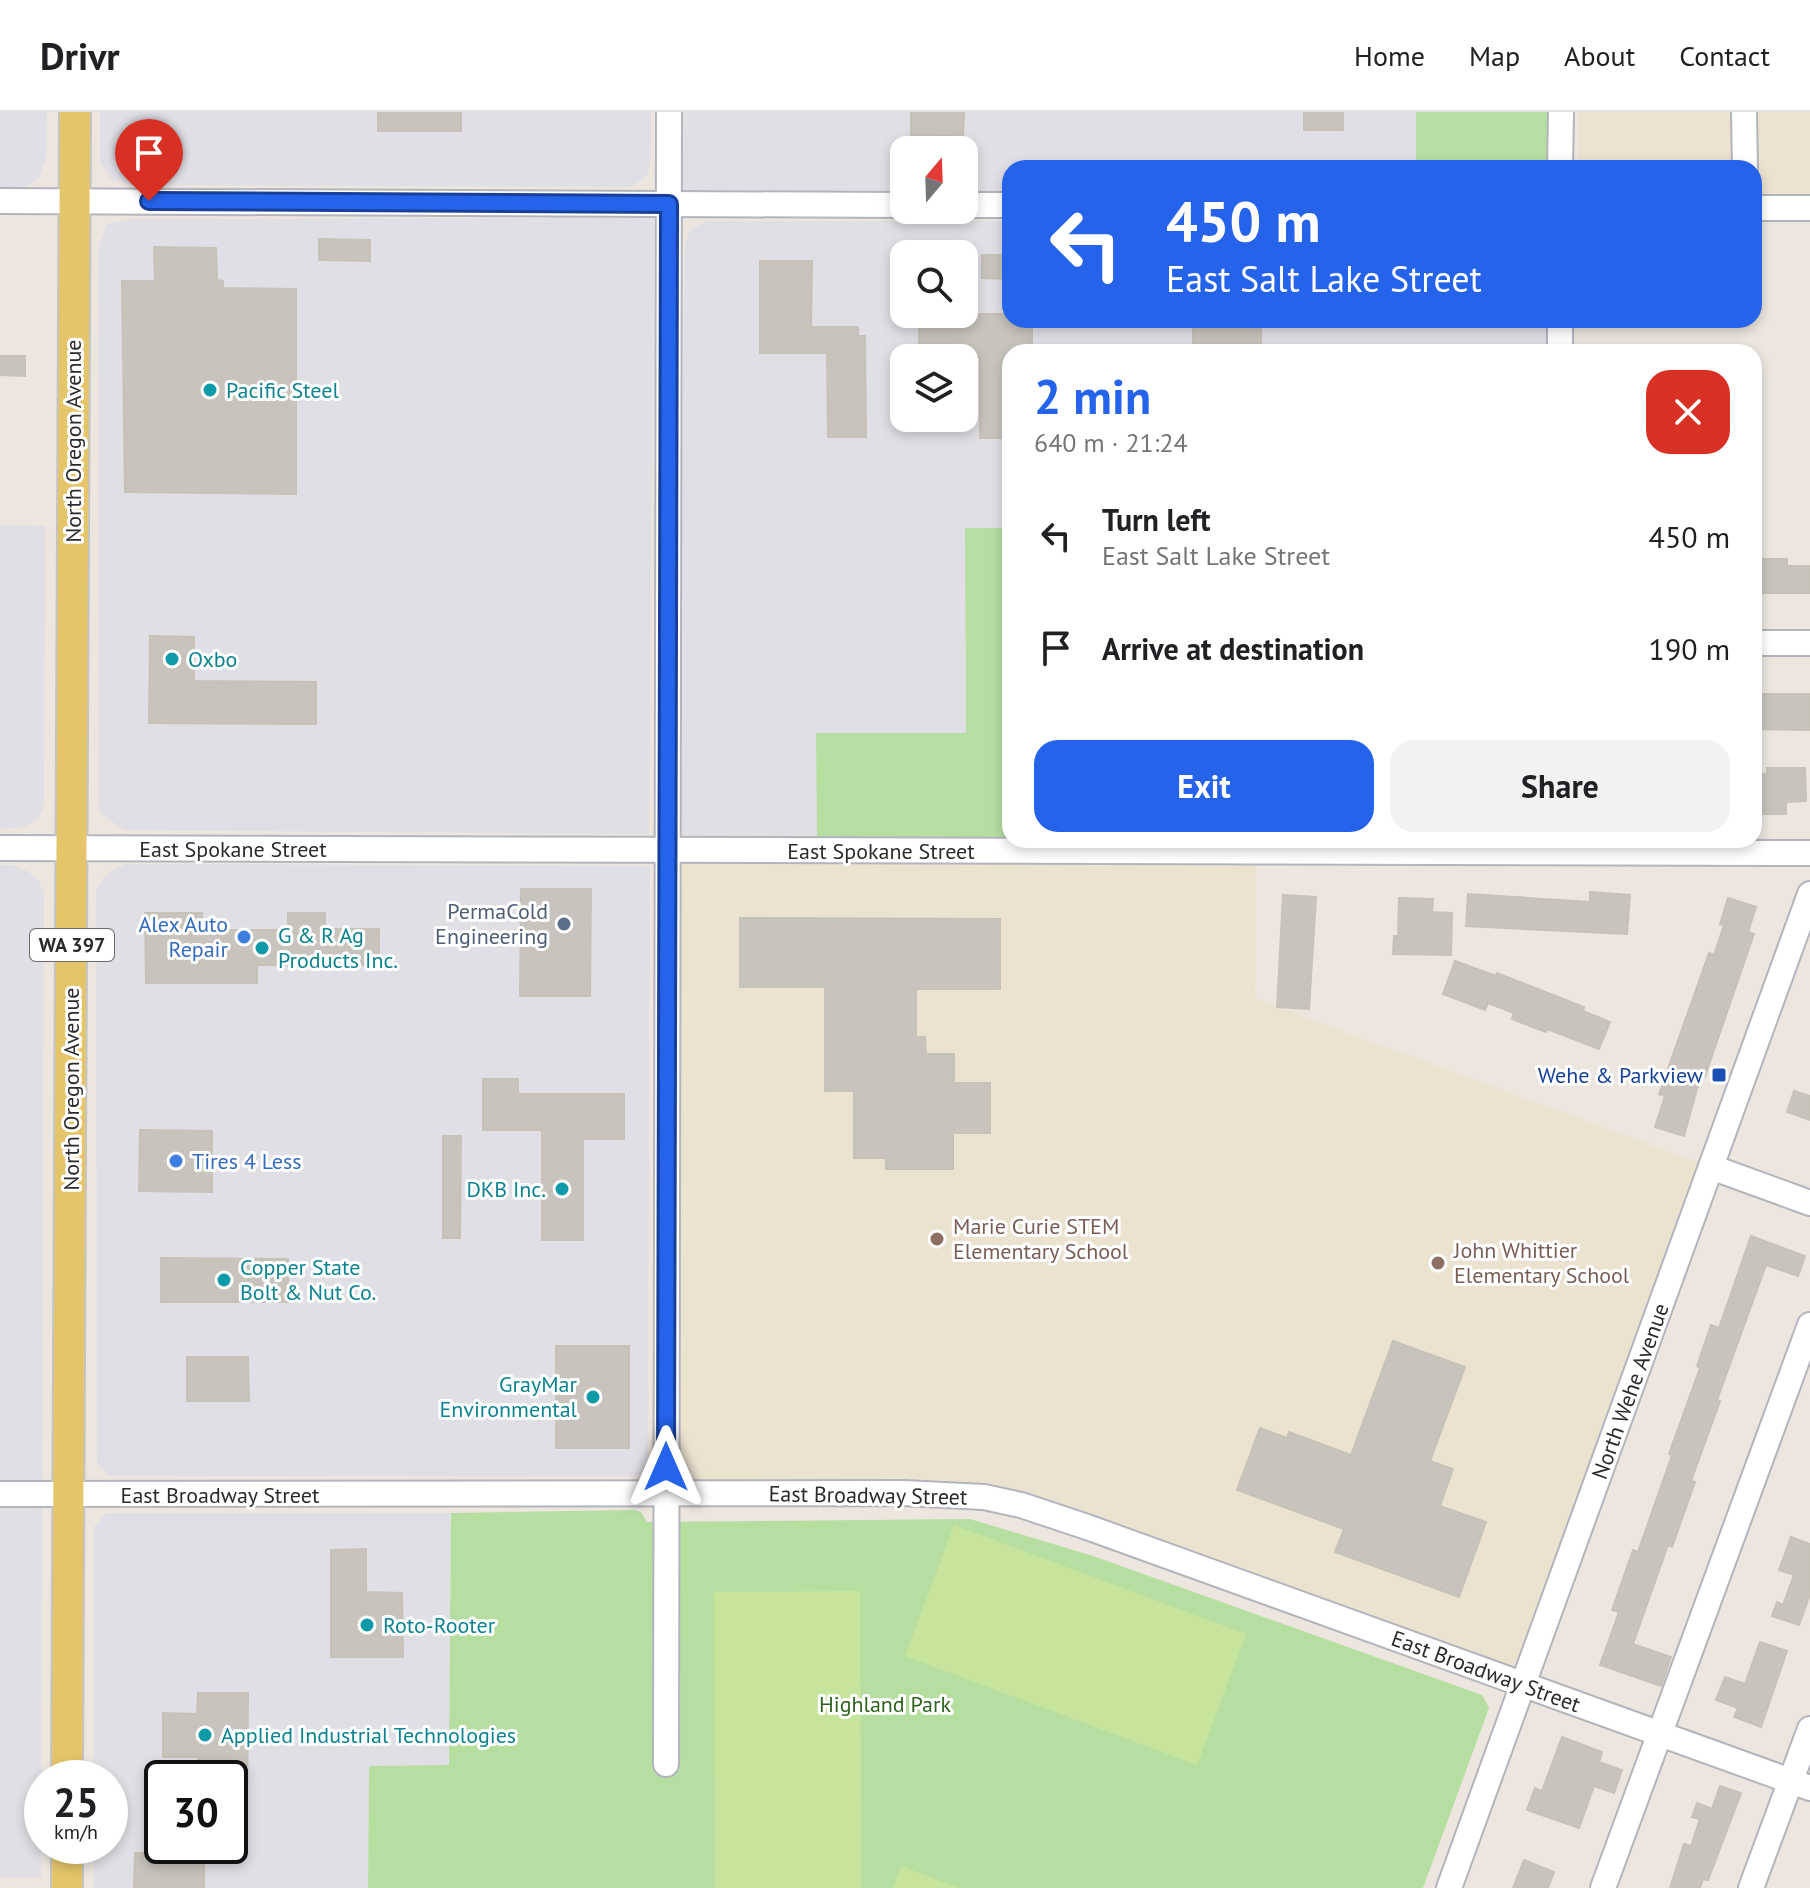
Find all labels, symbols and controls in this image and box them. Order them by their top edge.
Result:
text: Drivr [40,31,120,80]
text: Home [1354,37,1425,74]
text: Map [1469,37,1520,74]
text: About [1564,37,1635,74]
text: Contact [1679,37,1770,74]
pin [115,119,183,201]
icon: arrive [127,131,171,175]
north arrow [890,136,978,224]
map controls [890,136,978,432]
text: 450 m [1166,185,1321,257]
icon: left [1034,192,1138,296]
button: search [890,240,978,328]
text: East Salt Lake Street [1166,255,1482,302]
street label: North Oregon Avenue [59,339,87,543]
button: layers [890,344,978,432]
text: 2 min [1034,365,1151,427]
button: close [1646,370,1730,454]
place label: Pacific Steel [226,376,339,404]
marker: Pacific Steel [201,381,219,399]
text: 640 m · 21:24 [1034,426,1188,459]
text: Turn left [1102,500,1210,539]
icon: left [1034,514,1078,558]
text: 450 m [1649,517,1730,556]
text: East Salt Lake Street [1102,539,1330,572]
icon: arrive [1034,626,1078,670]
text: Arrive at destination [1102,629,1364,668]
text: 190 m [1649,629,1730,668]
place label: Oxbo [188,645,237,673]
marker: Oxbo [163,650,181,668]
button: Exit [1034,740,1374,832]
button: Share [1390,740,1730,832]
street label: East Spokane Street [139,835,327,863]
street label: East Spokane Street [787,837,975,865]
place label: PermaCold Engineering [435,897,548,950]
place label: Alex Auto Repair [138,910,229,963]
marker: PermaCold Engineering [555,915,573,933]
place label: G & R Ag Products Inc. [278,921,398,974]
marker: Alex Auto Repair [235,928,253,946]
road number: WA 397 [30,929,114,961]
marker: G & R Ag Products Inc. [253,939,271,957]
street label: North Oregon Avenue [57,987,85,1191]
place label: Wehe & Parkview [1538,1061,1703,1089]
marker: Wehe & Parkview [1710,1066,1728,1084]
place label: Tires 4 Less [192,1147,302,1175]
marker: Tires 4 Less [167,1152,185,1170]
place label: DKB Inc. [466,1175,546,1203]
marker: DKB Inc. [553,1180,571,1198]
place label: Marie Curie STEM Elementary School [953,1212,1129,1265]
marker: Marie Curie STEM Elementary School [928,1230,946,1248]
place label: John Whittier Elementary School [1453,1236,1630,1289]
place label: Copper State Bolt & Nut Co. [240,1253,376,1306]
marker: John Whittier Elementary School [1429,1254,1447,1272]
marker: Copper State Bolt & Nut Co. [215,1271,233,1289]
street label: North Wehe Avenue [1585,1299,1675,1483]
place label: GrayMar Environmental [439,1370,578,1423]
marker: GrayMar Environmental [584,1388,602,1406]
position arrow [624,1425,708,1509]
street label: East Broadway Street [768,1479,968,1511]
street label: East Broadway Street [121,1481,320,1509]
place label: Roto-Rooter [383,1611,496,1639]
marker: Roto-Rooter [358,1616,376,1634]
street label: East Broadway Street [1388,1624,1585,1718]
park label: Highland Park [819,1690,951,1718]
place label: Applied Industrial Technologies [221,1721,516,1749]
marker: Applied Industrial Technologies [196,1726,214,1744]
speed limit sign: 30 [144,1760,248,1864]
text: 25 [53,1776,99,1828]
text: km/h [54,1819,98,1845]

